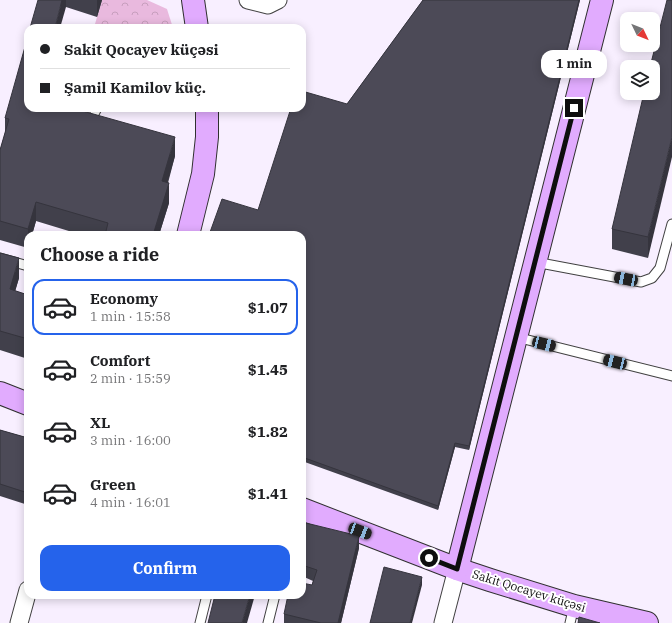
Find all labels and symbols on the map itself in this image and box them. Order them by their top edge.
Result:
north arrow [620,12,660,52]
callout: 1 min [541,50,607,78]
route end [565,99,583,117]
car [613,271,639,287]
car [531,335,557,353]
car [602,353,628,371]
car [347,521,373,541]
route start [420,549,438,567]
street label: Sakit Qocayev küçəsi [471,566,588,615]

